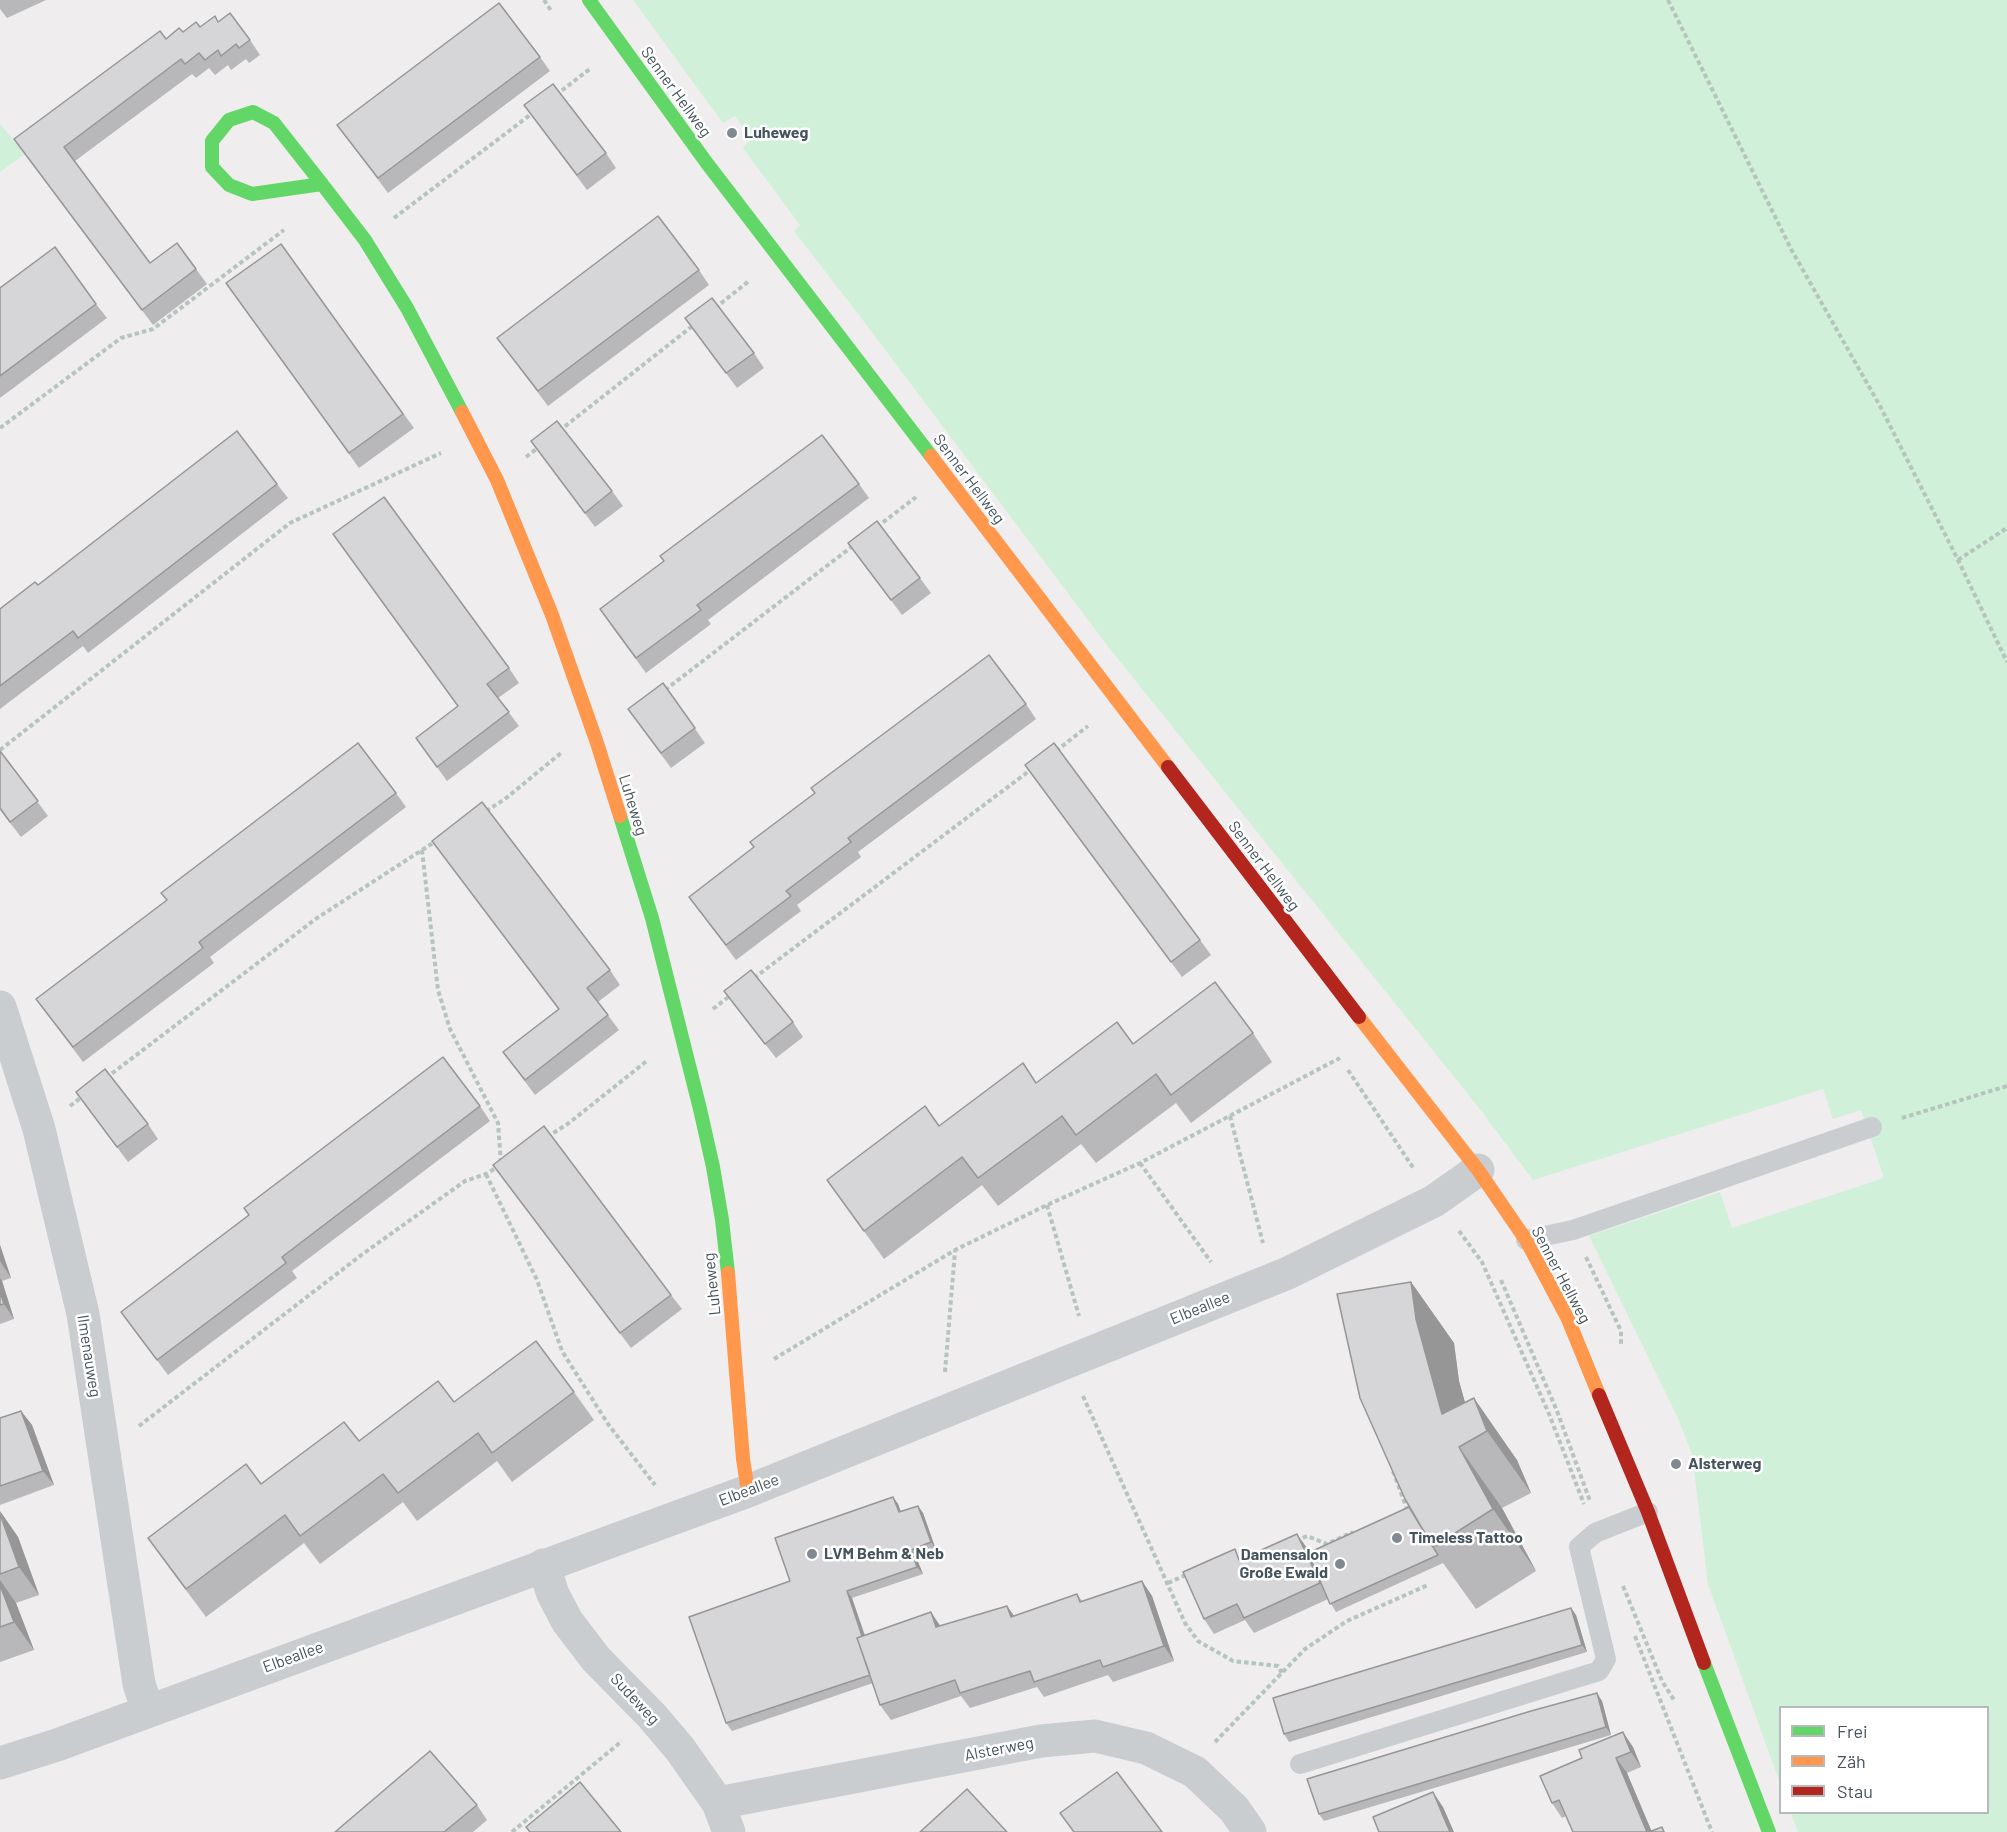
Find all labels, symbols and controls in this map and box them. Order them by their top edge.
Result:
street label: Senner Hellweg [637,43,715,141]
place label: Luheweg [744,123,808,143]
marker: Luheweg [725,126,739,140]
street label: Senner Hellweg [929,430,1009,528]
street label: Luheweg [615,772,651,838]
street label: Senner Hellweg [1224,817,1304,915]
street label: Senner Hellweg [1527,1223,1595,1327]
street label: Luheweg [699,1252,725,1316]
street label: Elbeallee [1167,1287,1233,1329]
street label: Ilmenauweg [73,1313,105,1399]
place label: Alsterweg [1688,1454,1761,1474]
marker: Alsterweg [1669,1457,1683,1471]
street label: Elbeallee [716,1470,782,1510]
place label: Timeless Tattoo [1409,1528,1523,1548]
marker: Timeless Tattoo [1390,1531,1404,1545]
place label: LVM Behm & Neb [824,1544,944,1564]
place label: Damensalon Große Ewald [1239,1545,1328,1583]
marker: LVM Behm & Neb [805,1547,819,1561]
marker: Damensalon Große Ewald [1333,1557,1347,1571]
street label: Elbeallee [260,1637,326,1677]
street label: Sudeweg [606,1669,664,1729]
legend [1779,1706,1989,1814]
text: Frei [1837,1720,1868,1742]
street label: Alsterweg [963,1733,1035,1765]
text: Zäh [1837,1750,1866,1772]
text: Stau [1837,1780,1873,1802]

